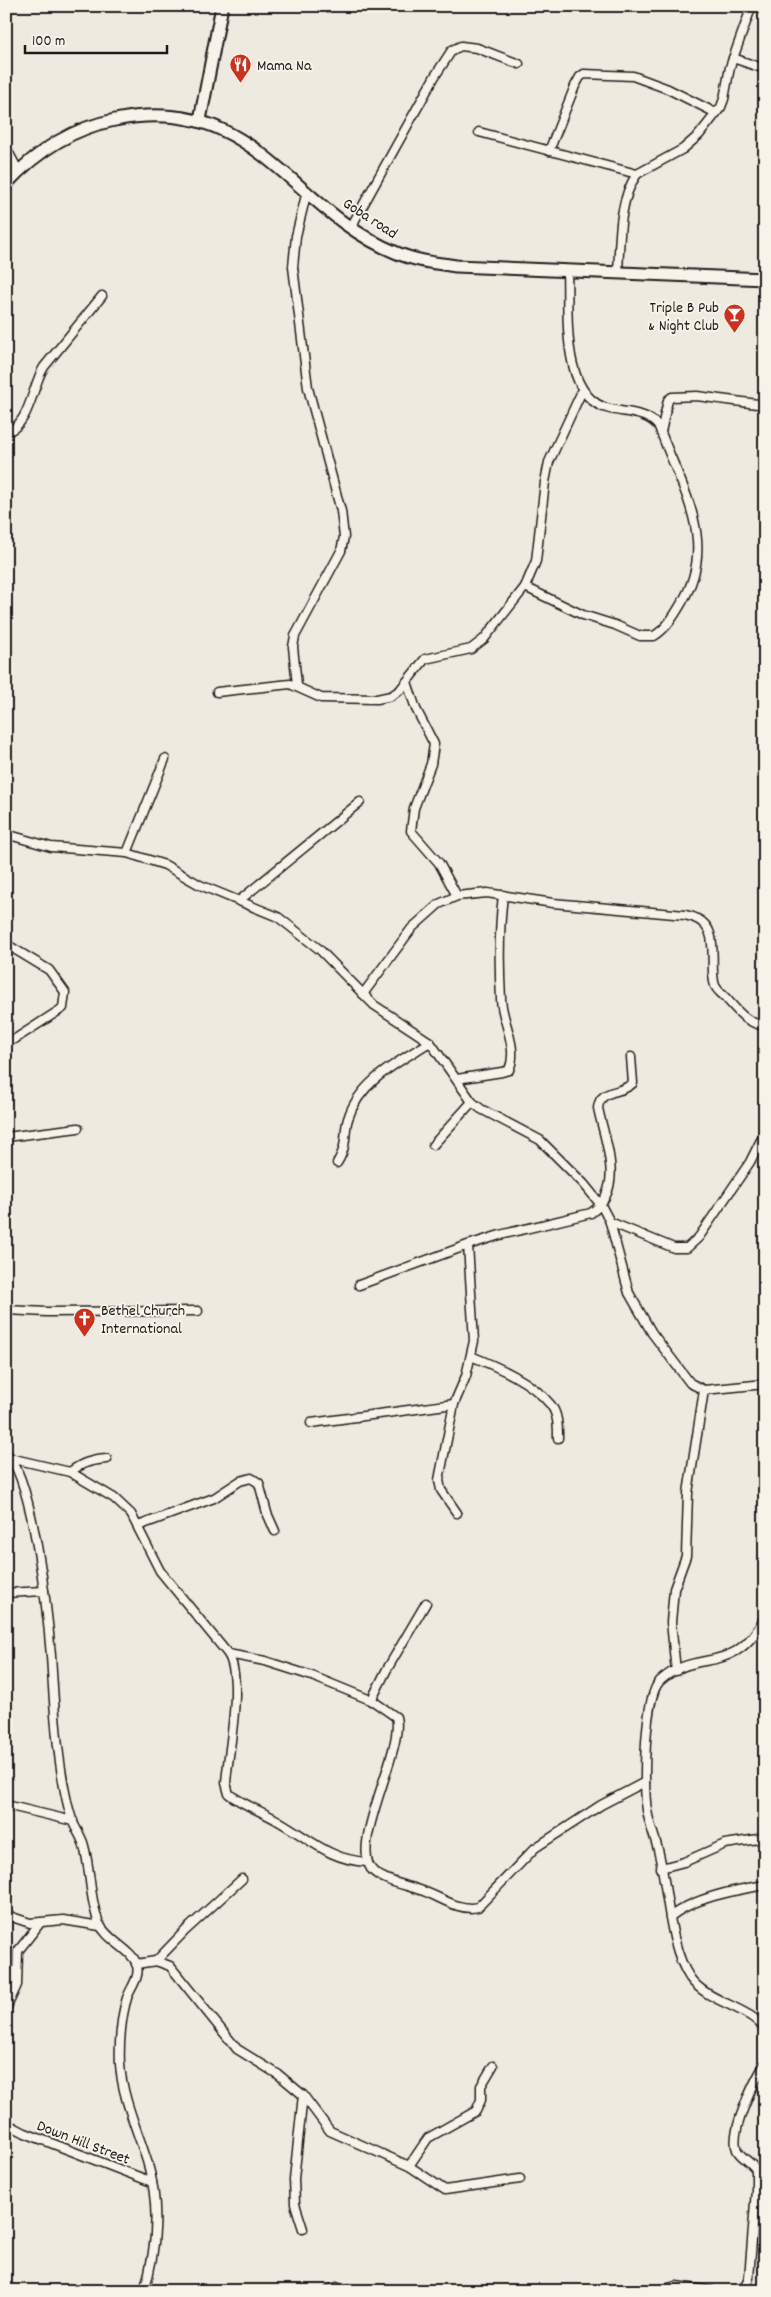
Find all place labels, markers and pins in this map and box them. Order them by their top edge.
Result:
restaurant icon: Mama Na [229,52,253,83]
place label: Mama Na [257,55,312,78]
place label: Triple B Pub & Night Club [648,297,719,338]
bar icon: Triple B Pub & Night Club [723,303,747,334]
place label: Bethel Church International [101,1300,185,1341]
church icon: Bethel Church International [73,1306,97,1337]

